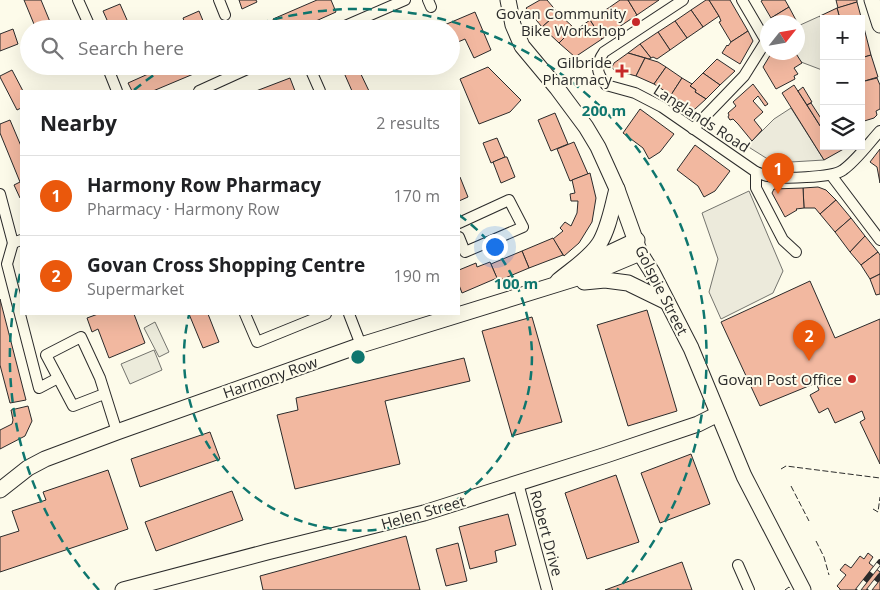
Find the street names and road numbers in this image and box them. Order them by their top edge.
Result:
street label: Langlands Road [650,79,754,157]
street label: Golspie Street [631,242,693,338]
street label: Harmony Row [220,351,320,403]
street label: Robert Drive [526,488,568,578]
street label: Helen Street [379,490,467,534]

